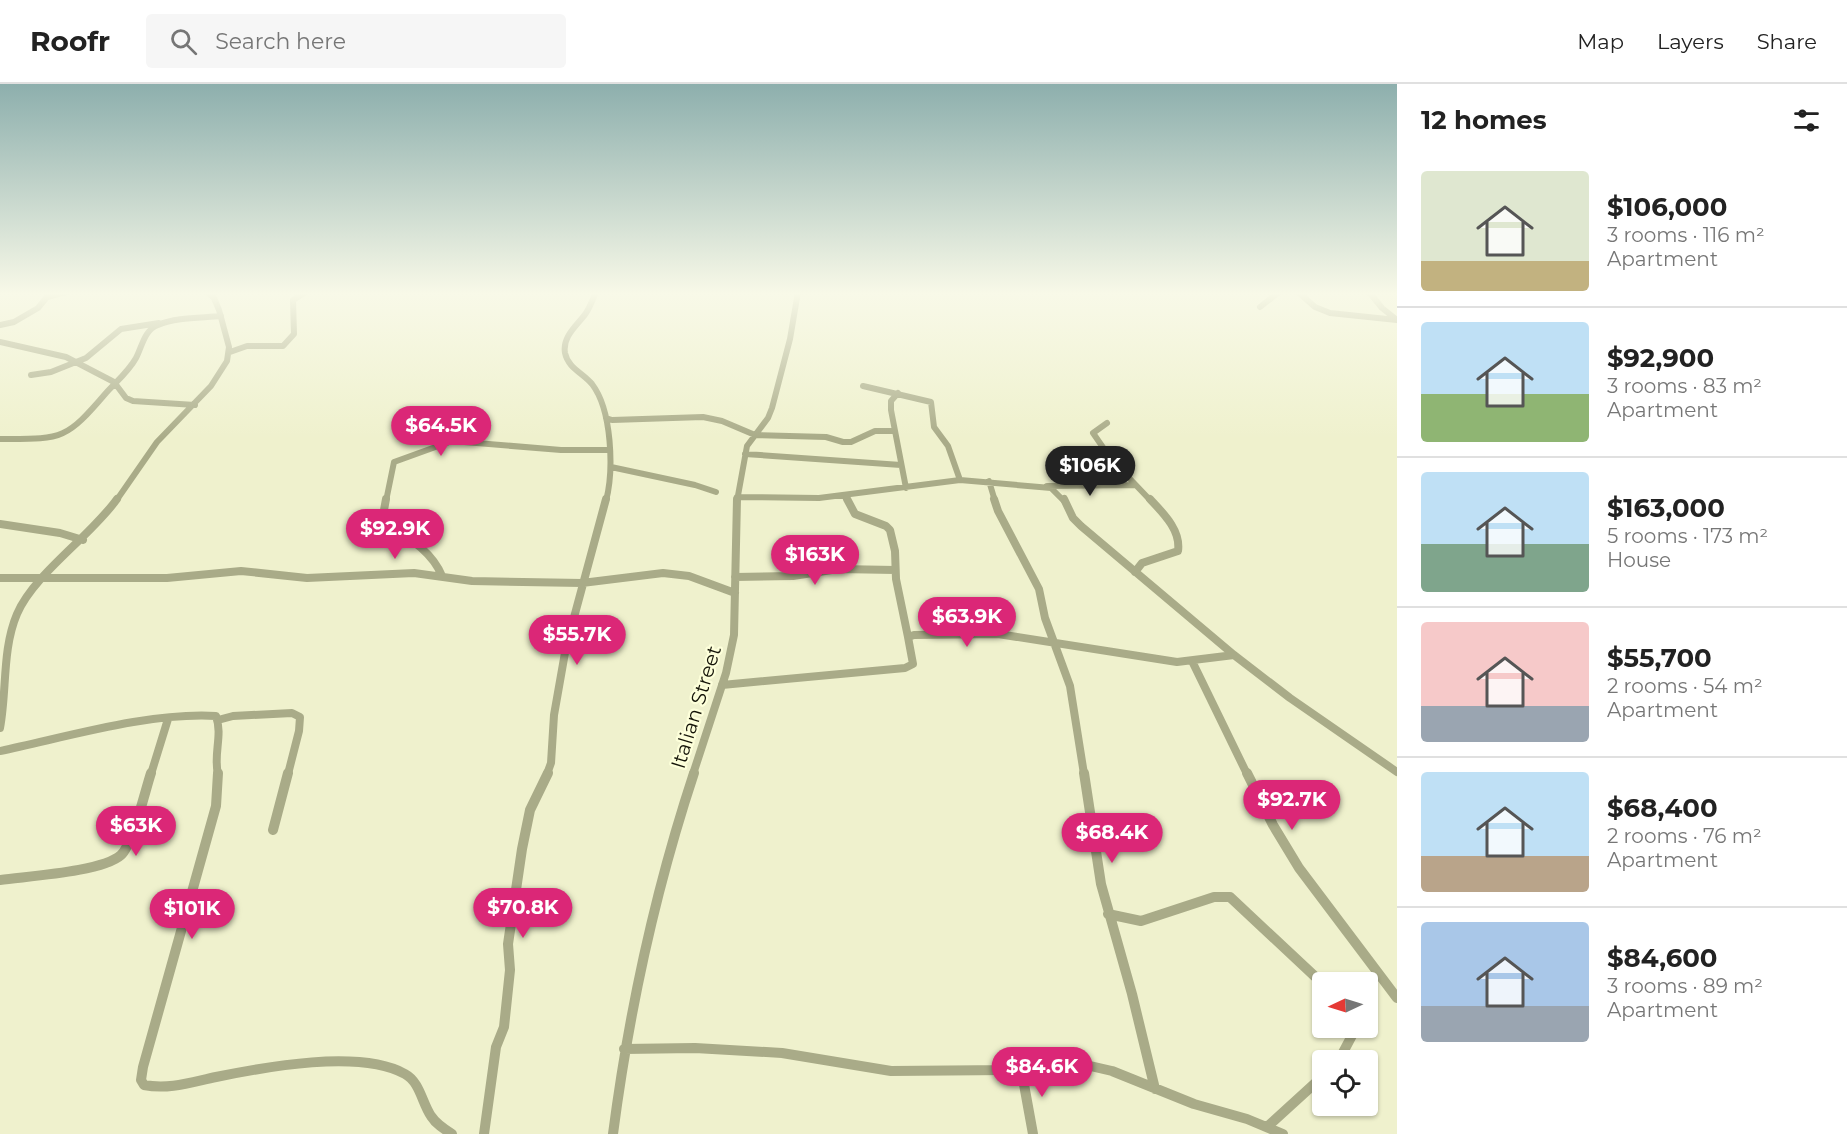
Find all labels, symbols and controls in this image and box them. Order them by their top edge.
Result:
search box [146,14,566,68]
text: Roofr [30,24,110,58]
icon: search [167,25,200,58]
text: Search here [215,28,346,55]
text: Map [1577,29,1624,54]
text: Layers [1657,29,1724,54]
text: Share [1757,29,1817,54]
text: 12 homes [1421,104,1547,136]
icon: filters [1790,104,1823,137]
text: $106,000 [1607,191,1727,223]
icon: home [1469,195,1541,267]
text: 3 rooms · 116 m² [1607,223,1765,247]
text: Apartment [1607,247,1718,271]
text: $92,900 [1607,342,1714,374]
icon: home [1469,346,1541,418]
text: 3 rooms · 83 m² [1607,374,1762,398]
text: Apartment [1607,398,1718,422]
pin: $64.5K [392,406,490,457]
text: $64.5K [405,413,477,437]
pin: $106K [1048,446,1132,497]
text: $106K [1059,453,1121,477]
text: $163,000 [1607,492,1725,524]
icon: home [1469,496,1541,568]
pin: $92.9K [346,509,444,560]
text: $92.9K [360,516,430,540]
text: 5 rooms · 173 m² [1607,524,1768,548]
pin: $163K [773,535,857,586]
text: $163K [785,542,845,566]
text: House [1607,548,1671,572]
pin: $63.9K [918,597,1016,648]
text: $63.9K [932,604,1002,628]
pin: $55.7K [528,615,626,666]
text: $55.7K [543,622,611,646]
text: $55,700 [1607,642,1712,674]
street label: Italian Street [666,643,726,771]
icon: home [1469,646,1541,718]
text: 2 rooms · 54 m² [1607,674,1763,698]
text: Apartment [1607,698,1718,722]
pin: $92.7K [1243,780,1341,831]
text: $92.7K [1257,787,1327,811]
text: $68,400 [1607,792,1718,824]
icon: home [1469,796,1541,868]
pin: $63K [100,806,172,857]
text: $63K [110,813,162,837]
pin: $68.4K [1063,813,1161,864]
text: $68.4K [1076,820,1148,844]
text: 2 rooms · 76 m² [1607,824,1762,848]
text: Apartment [1607,848,1718,872]
pin: $70.8K [474,888,572,939]
pin: $101K [150,889,234,940]
text: $70.8K [487,895,559,919]
text: $101K [164,896,220,920]
text: $84,600 [1607,942,1718,974]
icon: home [1469,946,1541,1018]
north arrow [1312,972,1378,1038]
map controls [1312,972,1378,1116]
text: 3 rooms · 89 m² [1607,974,1763,998]
text: Apartment [1607,998,1718,1022]
pin: $84.6K [993,1047,1091,1098]
button: locate [1312,1050,1378,1116]
text: $84.6K [1006,1054,1078,1078]

